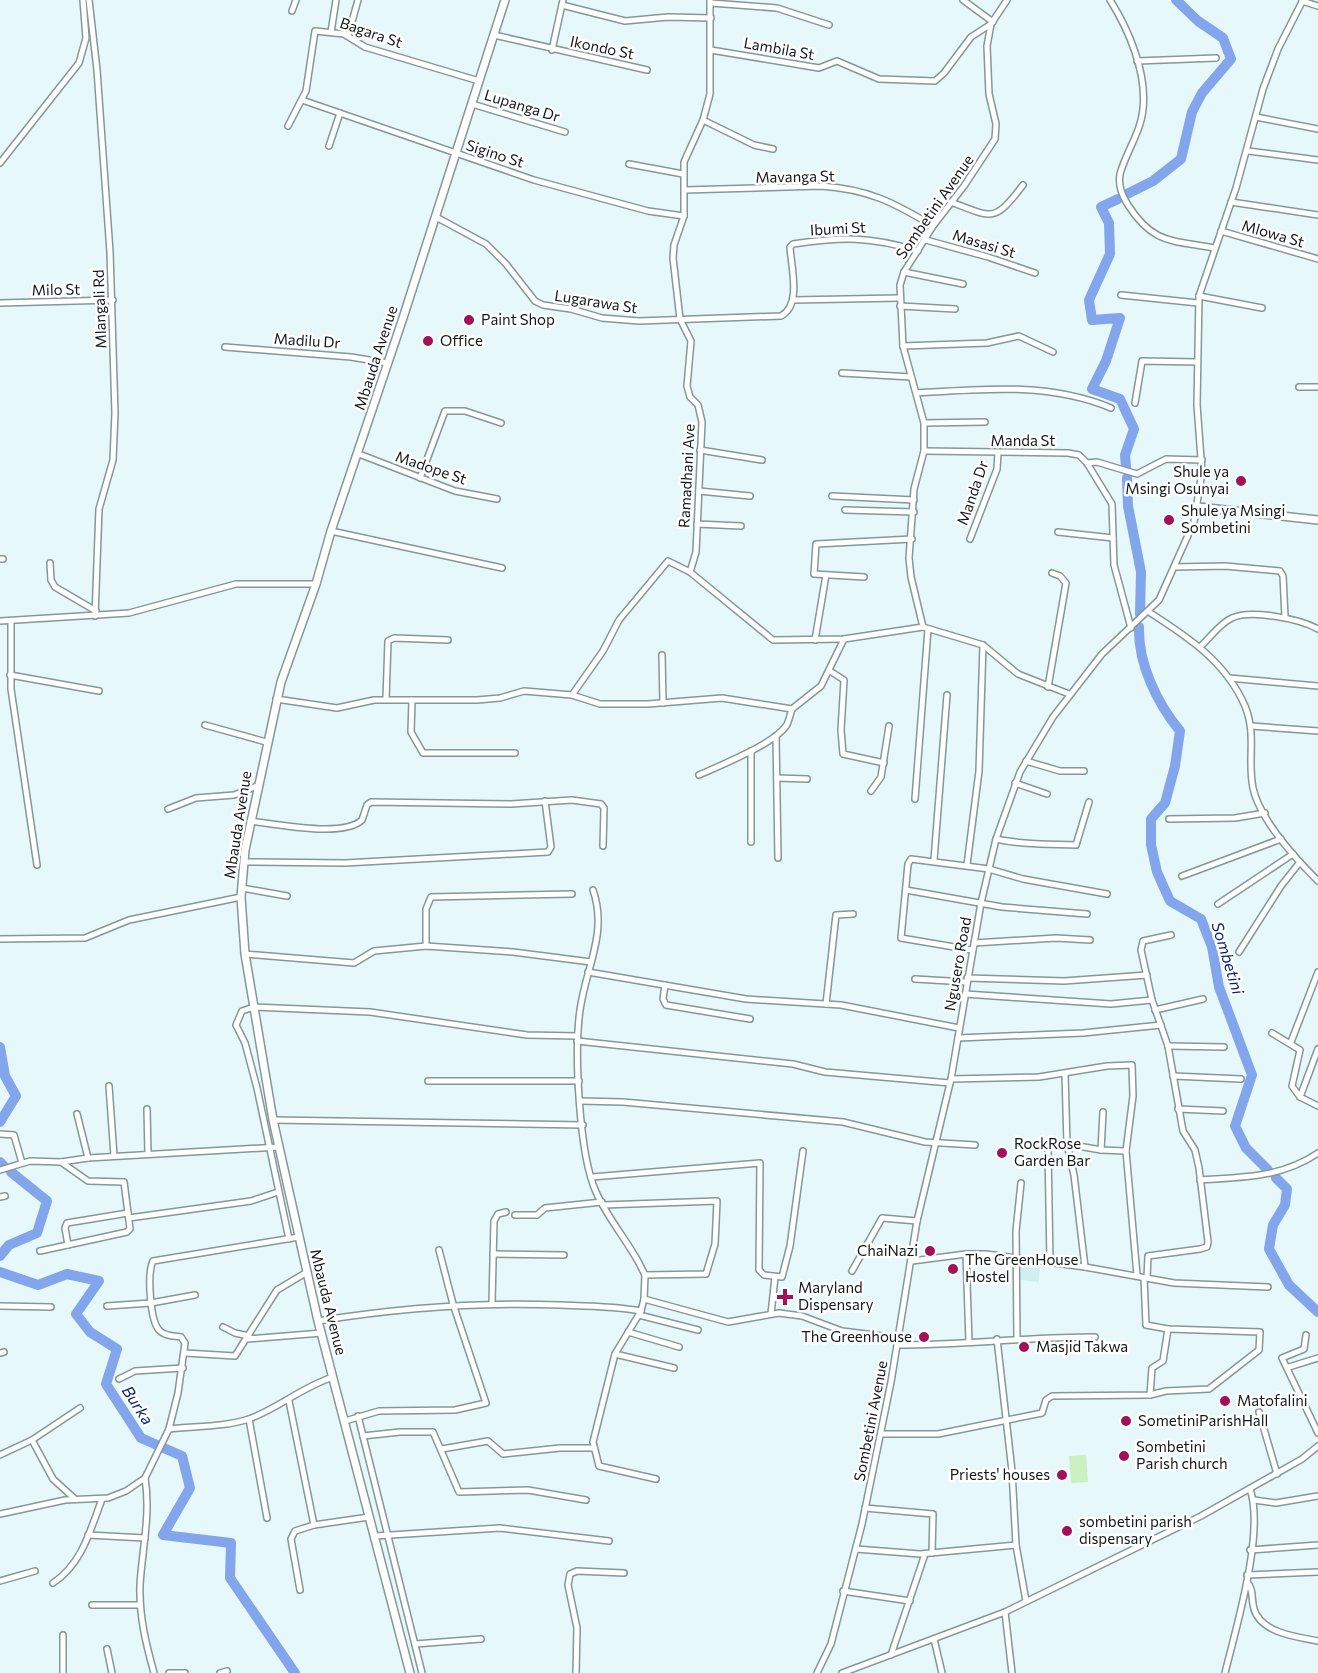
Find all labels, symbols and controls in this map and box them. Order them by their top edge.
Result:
street label: Bagara St [338,13,405,51]
street label: Ikondo St [569,31,636,63]
street label: Lambila St [742,33,816,63]
street label: Lupanga Dr [482,85,562,125]
street label: Sigino St [464,135,527,171]
street label: Sombetini Avenue [892,151,977,262]
street label: Mavanga St [755,166,835,186]
street label: Mlowa St [1240,216,1307,251]
street label: Ibumi St [809,218,866,238]
street label: Masasi St [951,225,1018,261]
street label: Mlangali Rd [89,269,109,349]
street label: Milo St [31,280,80,298]
street label: Lugarawa St [553,286,639,316]
street label: Mbauda Avenue [350,303,400,412]
place label: Paint Shop [481,310,555,328]
marker: Paint Shop [462,313,476,327]
street label: Madilu Dr [273,329,341,351]
place label: Office [440,331,483,349]
marker: Office [421,334,435,348]
street label: Ramadhani Ave [674,423,698,529]
street label: Manda St [991,431,1055,449]
street label: Madope St [393,446,469,488]
street label: Manda Dr [953,458,991,527]
place label: Shule ya Msingi Osunyai [1125,462,1229,497]
marker: Shule ya Msingi Osunyai [1234,474,1248,488]
place label: Shule ya Msingi Sombetini [1181,501,1285,536]
marker: Shule ya Msingi Sombetini [1162,513,1176,527]
street label: Mbauda Avenue [220,770,254,880]
street label: Ngusero Road [940,915,974,1012]
water label: Sombetini [1208,919,1249,997]
place label: RockRose Garden Bar [1014,1134,1090,1169]
marker: RockRose Garden Bar [995,1146,1009,1160]
place label: ChaiNazi [857,1241,918,1259]
marker: ChaiNazi [923,1244,937,1258]
street label: Mbauda Avenue [307,1247,351,1357]
place label: The GreenHouse Hostel [965,1250,1079,1285]
marker: The GreenHouse Hostel [946,1262,960,1276]
place label: Maryland Dispensary [798,1278,874,1313]
marker: Maryland Dispensary [776,1288,794,1306]
place label: The Greenhouse [801,1327,912,1345]
marker: The Greenhouse [917,1330,931,1344]
place label: Masjid Takwa [1036,1337,1128,1355]
marker: Masjid Takwa [1017,1340,1031,1354]
street label: Sombetini Avenue [849,1359,891,1483]
water label: Burka [119,1382,158,1428]
place label: Matofalini [1237,1391,1308,1409]
marker: Matofalini [1218,1394,1232,1408]
place label: SometiniParishHall [1138,1411,1268,1429]
marker: SometiniParishHall [1119,1414,1133,1428]
place label: Sombetini Parish church [1136,1437,1228,1472]
marker: Sombetini Parish church [1117,1449,1131,1463]
place label: Priests' houses [950,1465,1050,1483]
marker: Priests' houses [1055,1468,1069,1482]
place label: sombetini parish dispensary [1079,1512,1192,1547]
marker: sombetini parish dispensary [1060,1524,1074,1538]

